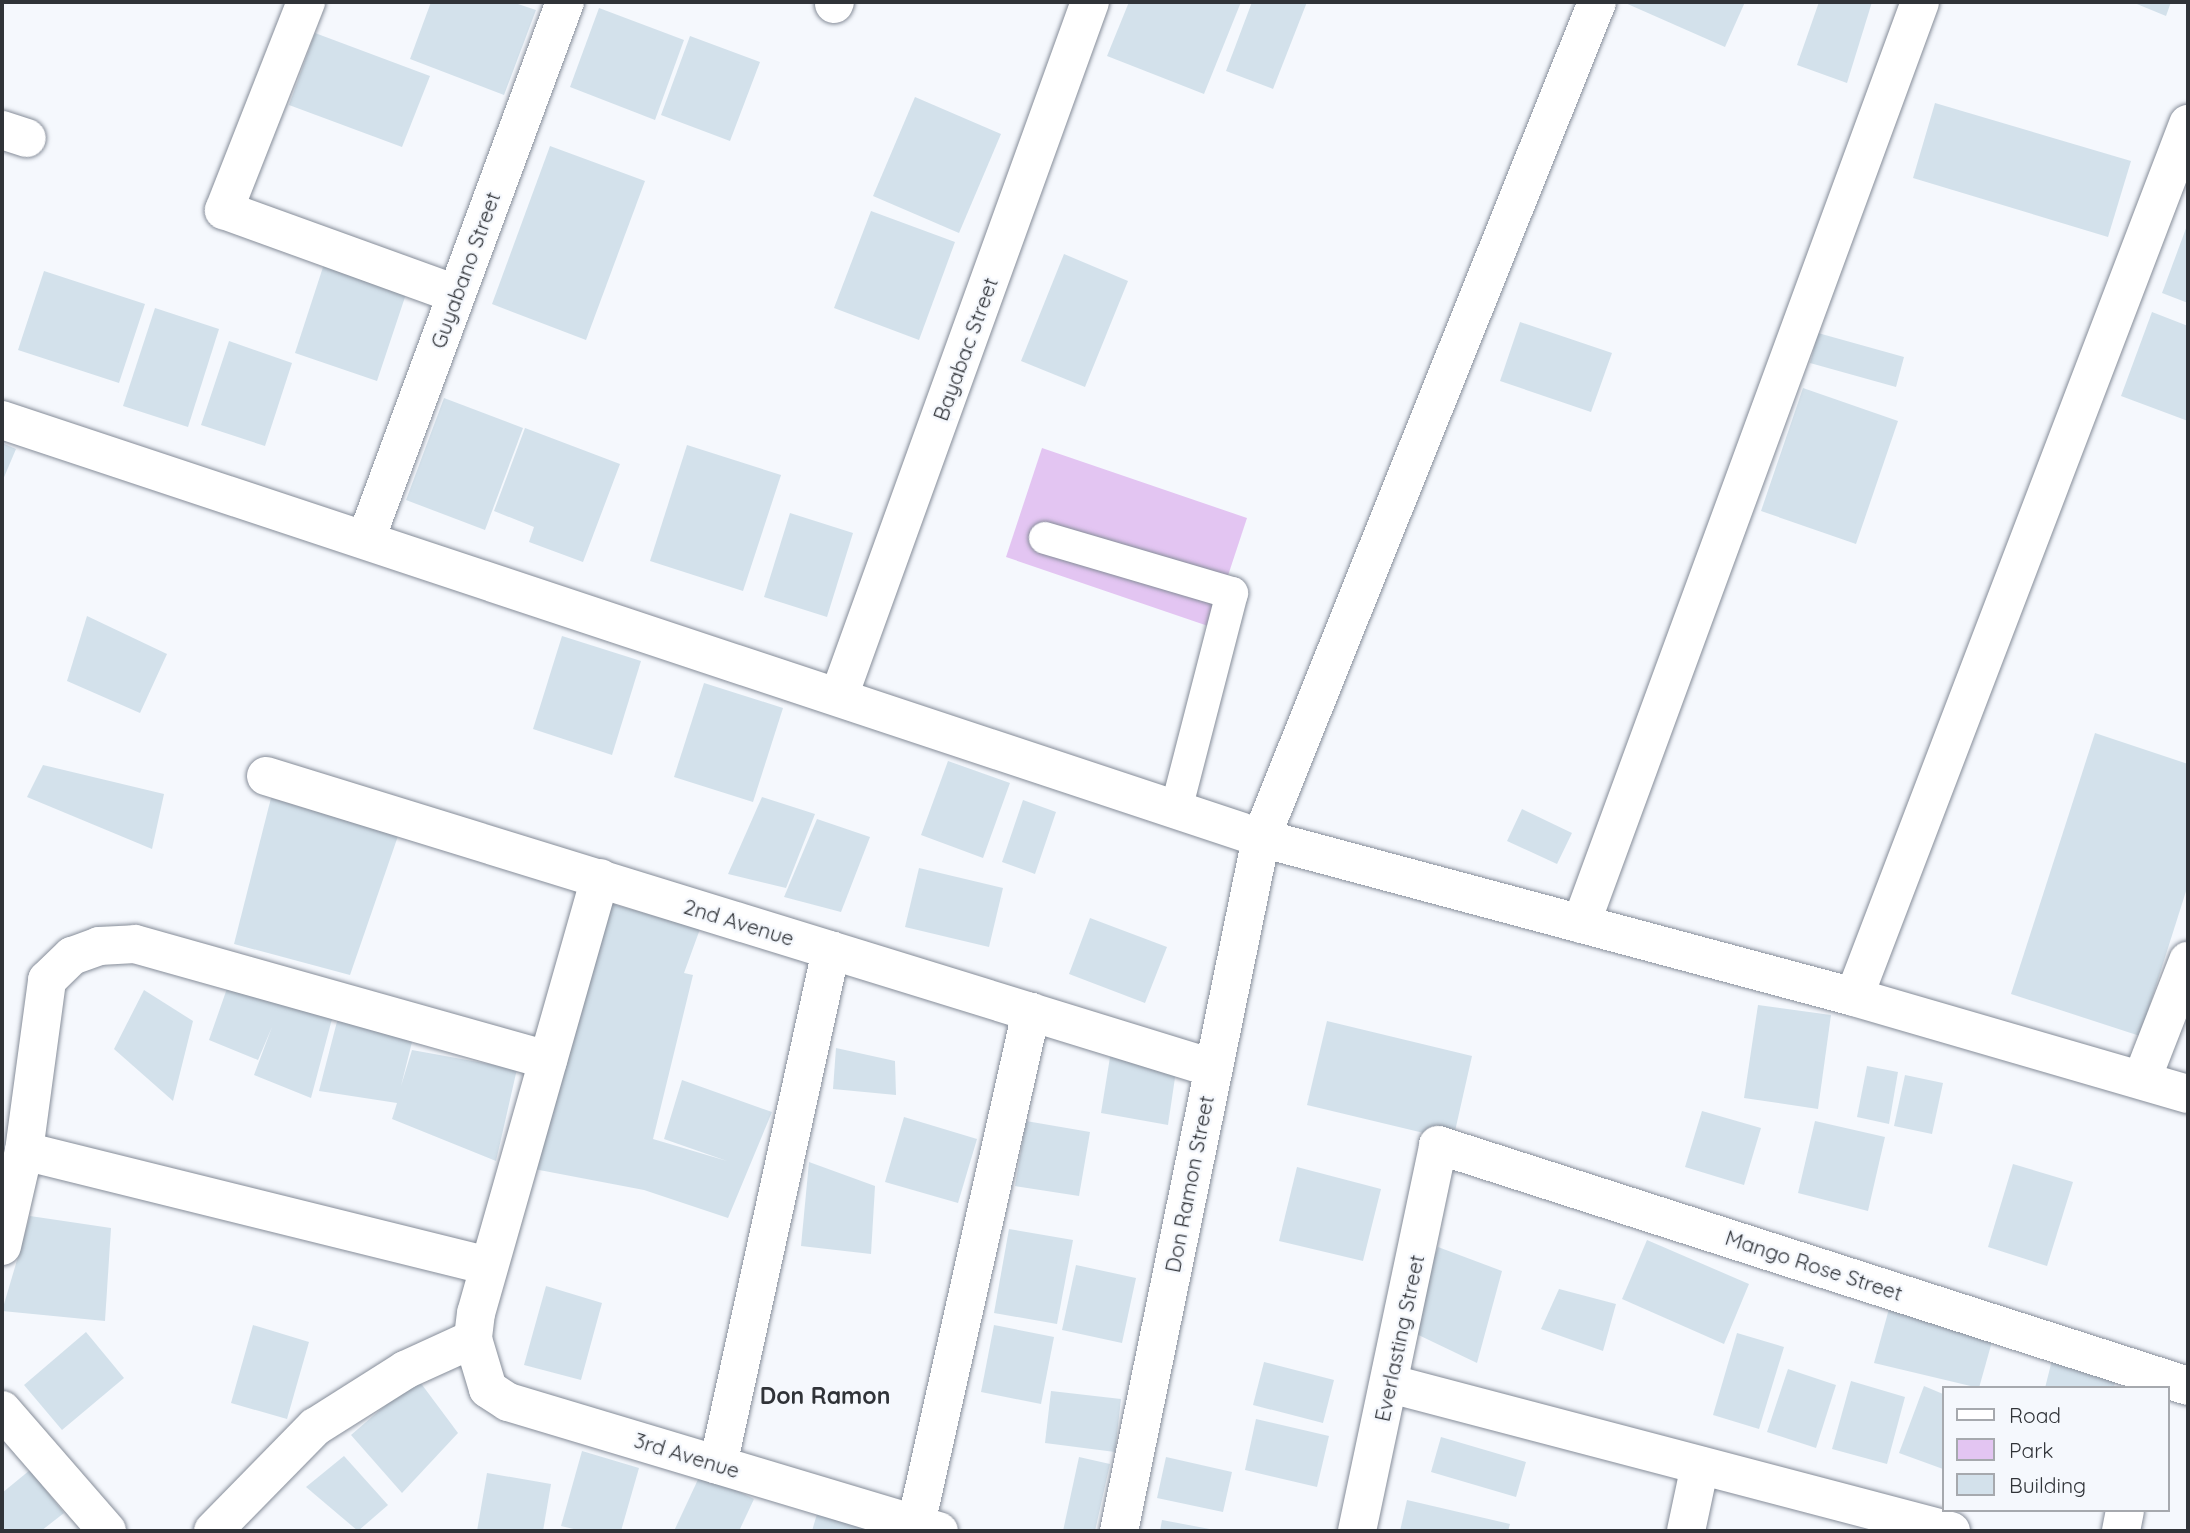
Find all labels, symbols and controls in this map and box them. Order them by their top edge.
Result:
street label: Guyabano Street [425,188,505,352]
street label: Bayabac Street [927,274,1003,424]
street label: 2nd Avenue [681,893,797,951]
street label: Don Ramon Street [1159,1093,1219,1275]
street label: Mango Rose Street [1722,1224,1906,1306]
street label: Everlasting Street [1369,1252,1429,1424]
district label: Don Ramon [760,1382,890,1410]
legend [1941,1386,2169,1512]
text: Road [2009,1402,2061,1428]
street label: 3rd Avenue [631,1427,743,1483]
text: Park [2009,1437,2053,1463]
text: Building [2009,1472,2086,1498]

